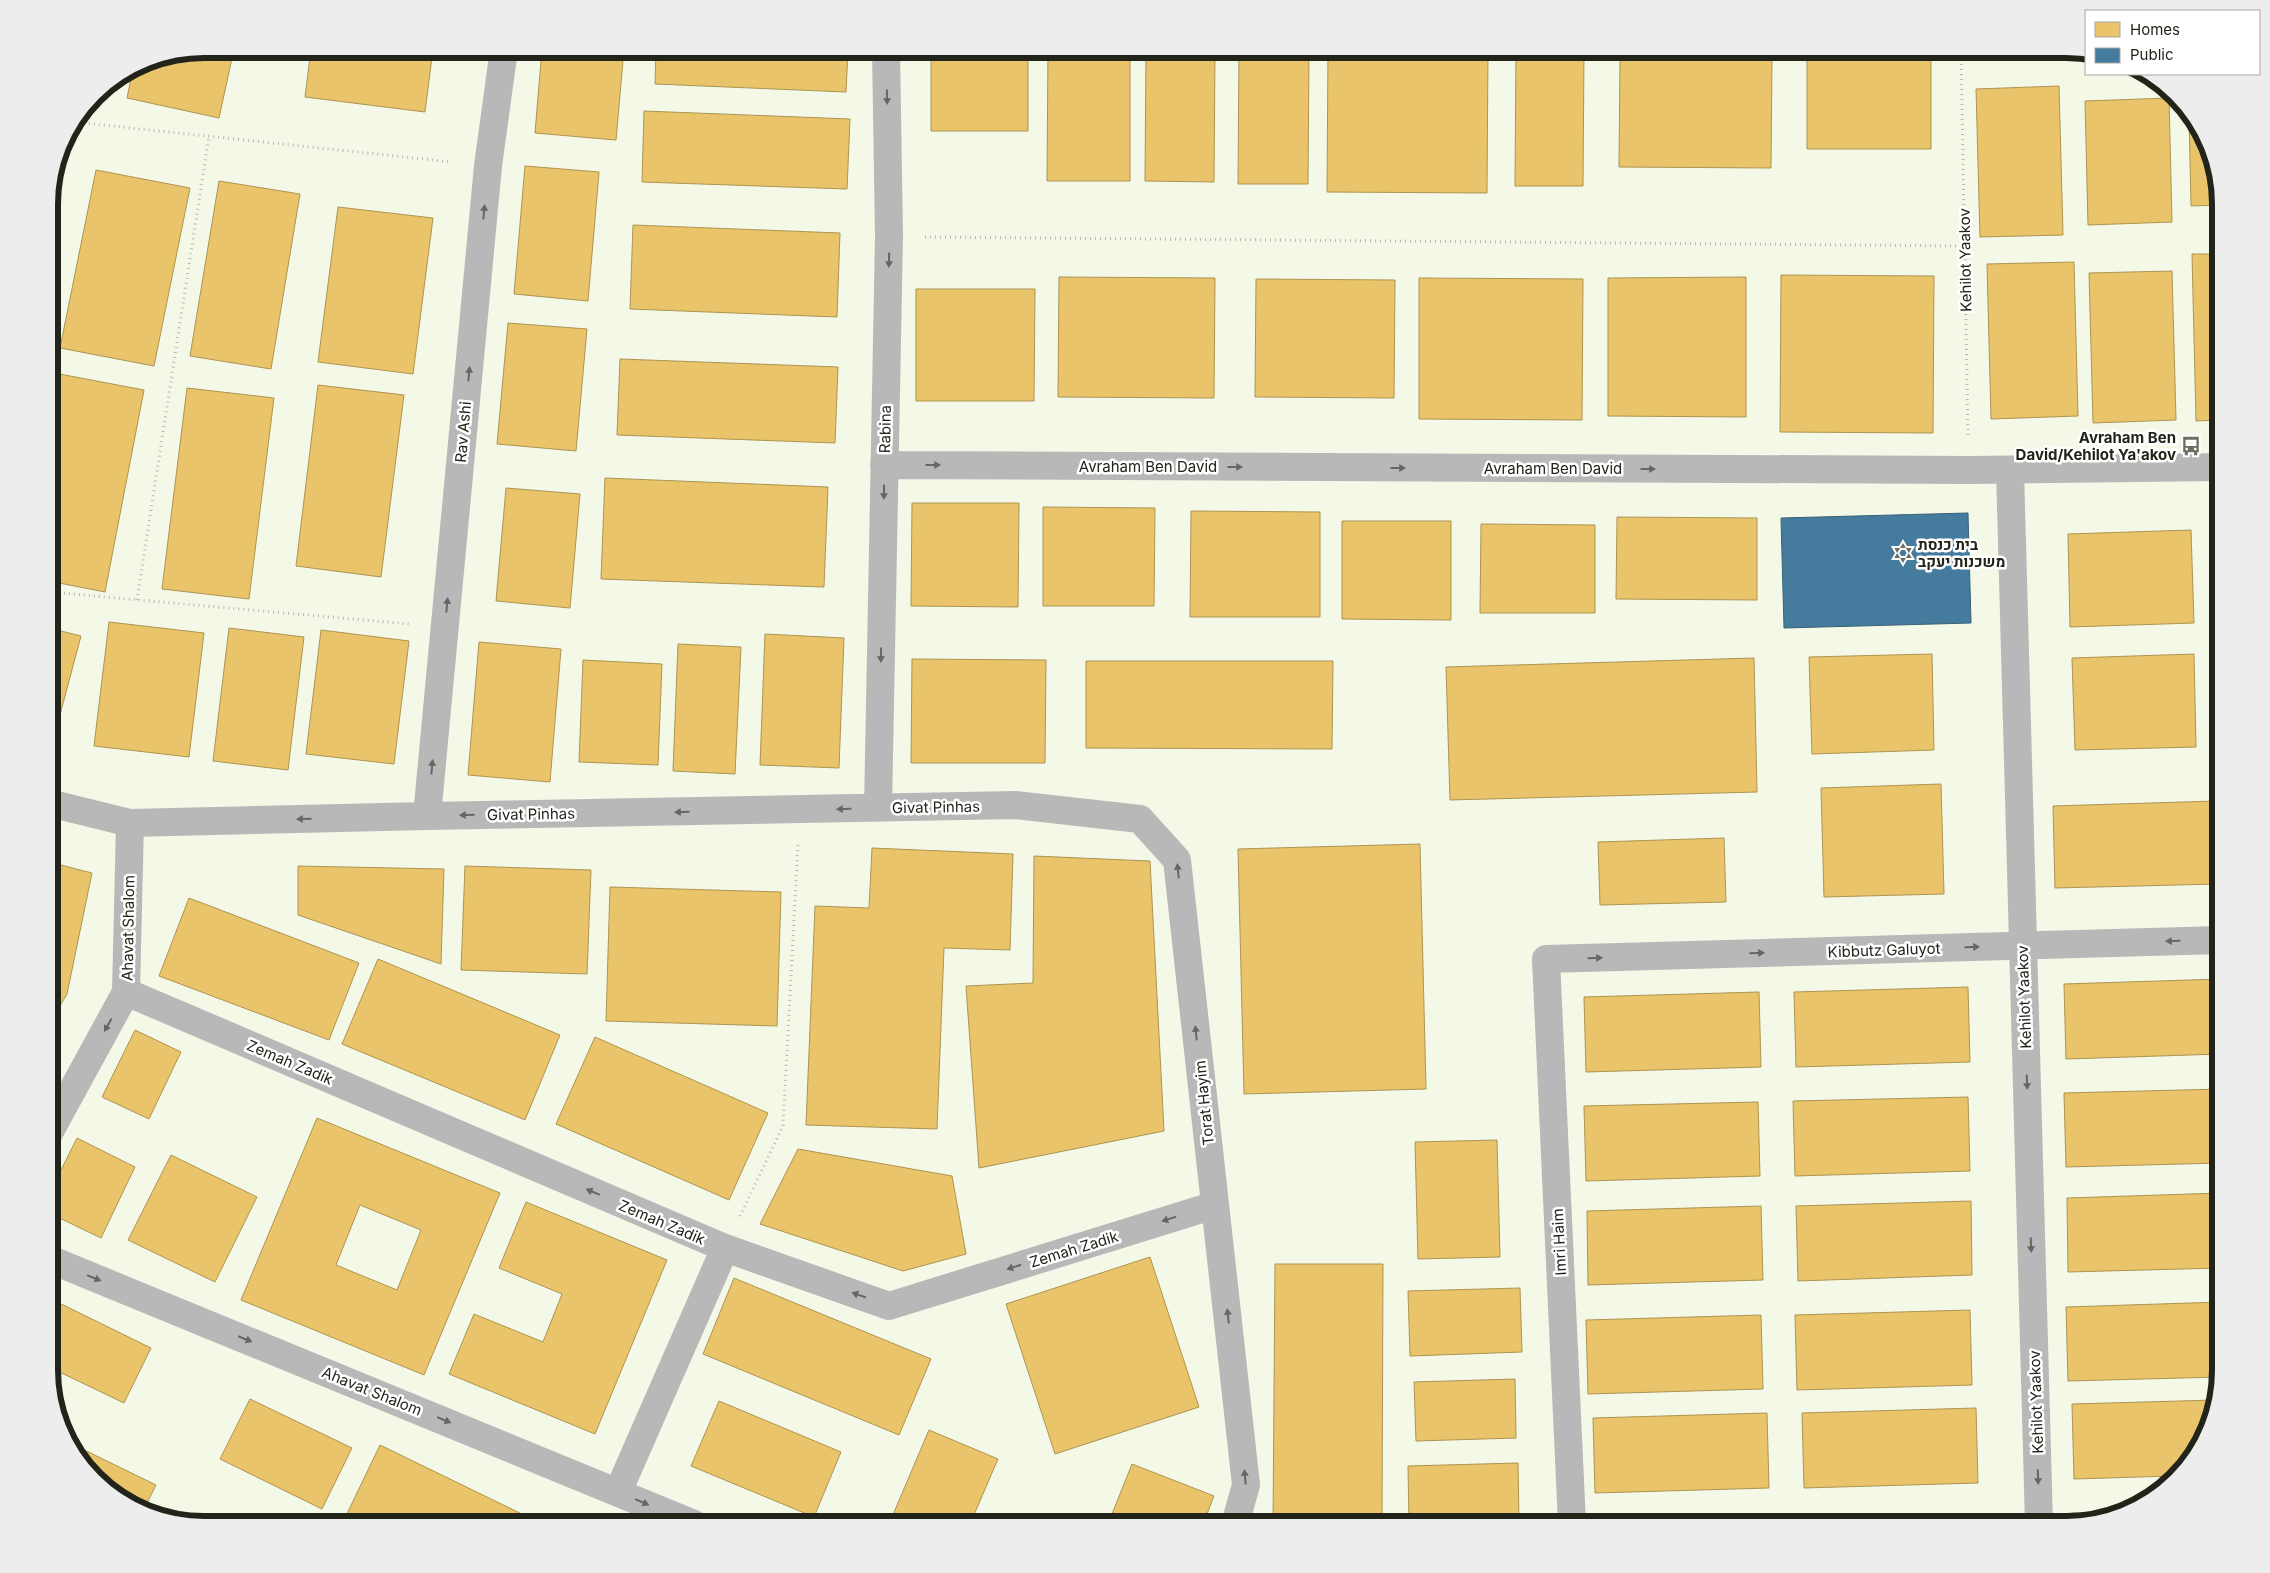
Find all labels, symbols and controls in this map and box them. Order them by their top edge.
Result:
legend [2085,10,2260,75]
text: Homes [2130,20,2180,39]
text: Public [2130,45,2173,64]
one-way arrow [883,90,891,106]
one-way arrow [480,204,488,220]
street label: Kehilot Yaakov [1955,208,1975,312]
one-way arrow [885,252,893,268]
one-way arrow [465,365,473,381]
street label: Rav Ashi [451,401,475,463]
street label: Rabina [875,405,895,453]
place label: Avraham Ben David/Kehilot Ya'akov [2016,428,2176,464]
bus stop icon: Avraham Ben David/Kehilot Ya'akov [2180,435,2202,457]
street label: Avraham Ben David [1079,457,1217,476]
street label: Avraham Ben David [1484,459,1622,478]
one-way arrow [925,461,941,469]
one-way arrow [1228,463,1244,471]
one-way arrow [1390,464,1406,472]
one-way arrow [1640,465,1656,473]
one-way arrow [880,485,888,501]
place label: בית כנסת משכנות יעקב [1918,535,2005,571]
synagogue icon: בית כנסת משכנות יעקב [1892,542,1914,564]
one-way arrow [443,597,451,613]
one-way arrow [877,647,885,663]
one-way arrow [428,759,436,775]
street label: Givat Pinhas [892,797,980,817]
street label: Givat Pinhas [487,804,575,824]
one-way arrow [836,805,852,813]
one-way arrow [673,808,689,816]
one-way arrow [458,811,474,819]
one-way arrow [296,815,312,823]
one-way arrow [1174,863,1182,879]
street label: Ahavat Shalom [118,875,138,981]
one-way arrow [2164,938,2180,946]
street label: Kibbutz Galuyot [1827,939,1941,961]
one-way arrow [1964,943,1980,951]
street label: Kehilot Yaakov [2013,944,2035,1049]
one-way arrow [1749,949,1765,957]
one-way arrow [1587,954,1603,962]
one-way arrow [104,1018,112,1032]
one-way arrow [1192,1024,1200,1040]
street label: Zemah Zadik [244,1035,337,1089]
street label: Torat Hayim [1190,1060,1218,1146]
one-way arrow [2023,1075,2031,1091]
one-way arrow [585,1188,600,1196]
street label: Zemah Zadik [616,1195,709,1249]
street label: Imri Haim [1548,1208,1570,1276]
one-way arrow [1161,1216,1176,1223]
street label: Zemah Zadik [1027,1226,1121,1271]
one-way arrow [2027,1237,2035,1253]
one-way arrow [1006,1264,1021,1272]
one-way arrow [87,1274,101,1282]
one-way arrow [851,1291,866,1298]
one-way arrow [1224,1307,1232,1323]
one-way arrow [238,1335,253,1343]
street label: Kehilot Yaakov [2025,1349,2047,1454]
street label: Ahavat Shalom [319,1362,425,1420]
one-way arrow [437,1417,451,1425]
one-way arrow [1241,1469,1249,1485]
one-way arrow [2034,1469,2042,1485]
one-way arrow [635,1499,650,1507]

